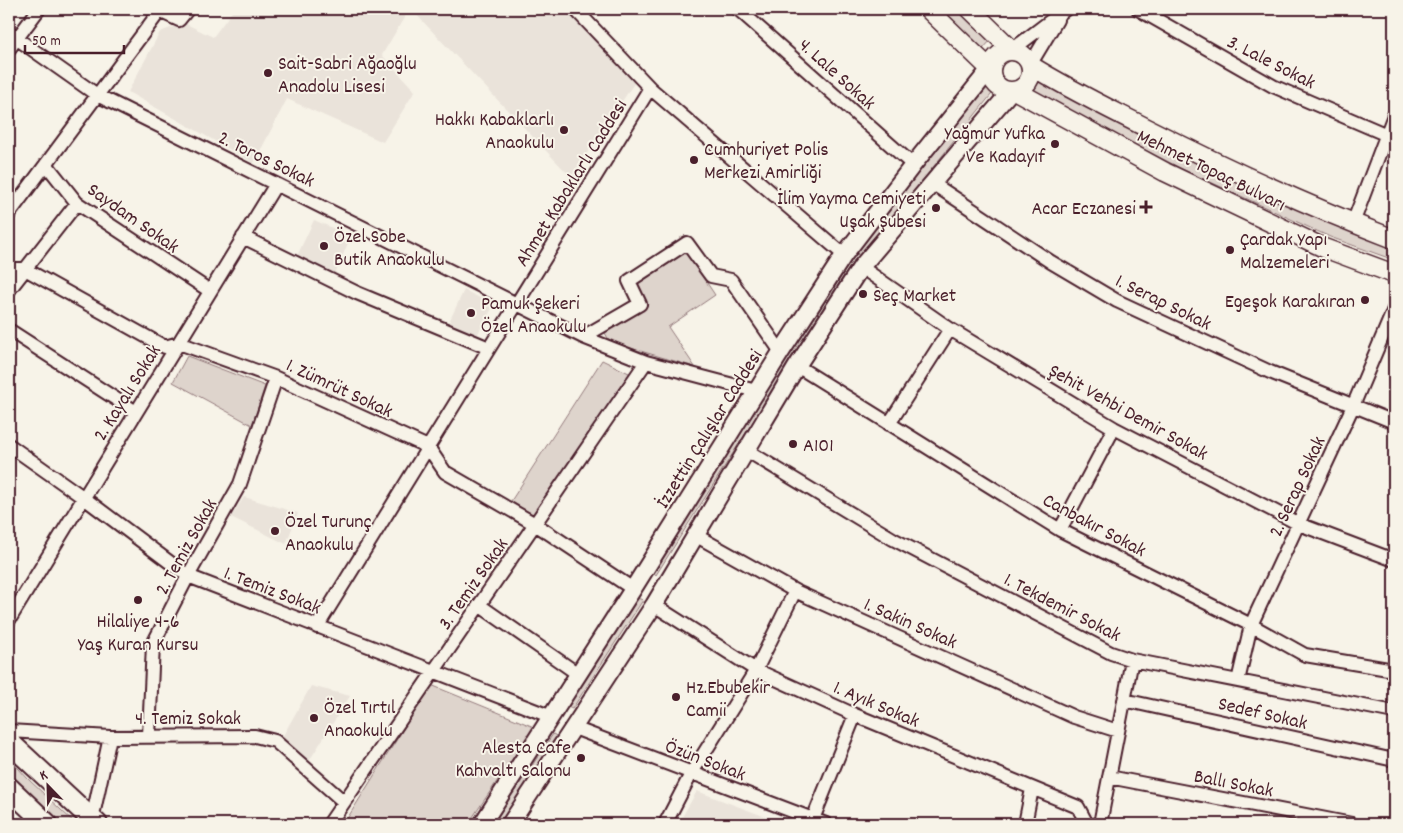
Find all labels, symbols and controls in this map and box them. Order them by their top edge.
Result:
scale bar [25,22,124,54]
street label: 3. Lale Sokak [1222,29,1320,98]
text: 50 m [32,31,61,53]
street label: 4. Lale Sokak [791,33,881,118]
place label: Sait-Sabri Ağaoğlu Anadolu Lisesi [278,51,417,102]
marker: Sait-Sabri Ağaoğlu Anadolu Lisesi [262,67,274,79]
street label: Ahmet Kabaklarlı Caddesi [510,94,636,273]
place label: Hakkı Kabaklarlı Anaokulu [435,107,554,158]
place label: Yağmur Yufka Ve Kadayıf [945,121,1046,172]
marker: Hakkı Kabaklarlı Anaokulu [558,124,570,136]
street label: Mehmet Topaç Bulvarı [1132,124,1290,220]
street label: 2. Toros Sokak [213,125,319,196]
place label: Cumhuriyet Polis Merkezi Amirliği [704,137,829,188]
marker: Yağmur Yufka Ve Kadayıf [1049,138,1061,150]
marker: Cumhuriyet Polis Merkezi Amirliği [688,154,700,166]
street label: Saydam Sokak [80,177,184,262]
place label: İlim Yayma Cemiyeti Uşak Şubesi [777,186,926,237]
place label: Acar Eczanesi [1031,196,1136,224]
marker: Acar Eczanesi [1140,201,1152,213]
marker: İlim Yayma Cemiyeti Uşak Şubesi [930,202,942,214]
place label: Özel Sobe Butik Anaokulu [334,224,445,275]
place label: Çardak Yapı Malzemeleri [1240,227,1330,278]
marker: Özel Sobe Butik Anaokulu [318,240,330,252]
marker: Çardak Yapı Malzemeleri [1224,244,1236,256]
street label: 1. Serap Sokak [1110,268,1216,339]
place label: Seç Market [873,283,956,311]
marker: Seç Market [857,288,869,300]
place label: Egeşok Karakıran [1225,289,1355,317]
place label: Pamuk Şekeri Özel Anaokulu [481,291,586,342]
marker: Egeşok Karakıran [1359,294,1371,306]
marker: Pamuk Şekeri Özel Anaokulu [465,307,477,319]
street label: 2. Kayalı Sokak [88,340,169,447]
street label: İzzettin Çalışlar Caddesi [650,344,771,514]
street label: 1. Zümrüt Sokak [281,353,397,427]
street label: Şehit Vehbi Demir Sokak [1043,358,1212,469]
street label: 2. Serap Sokak [1263,432,1334,542]
place label: A101 [803,433,834,461]
marker: A101 [787,438,799,450]
street label: Canbakır Sokak [1037,488,1150,566]
street label: 2. Temiz Sokak [150,494,226,601]
place label: Özel Turunç Anaokulu [285,509,372,560]
marker: Özel Turunç Anaokulu [269,525,281,537]
street label: 3. Temiz Sokak [432,533,517,636]
street label: 1. Temiz Sokak [219,560,325,623]
street label: 1. Tekdemir Sokak [998,567,1125,650]
street label: 1. Sakin Sokak [859,592,961,658]
marker: Hilaliye 4-6 Yaş Kuran Kursu [132,594,144,606]
place label: Hilaliye 4-6 Yaş Kuran Kursu [78,609,198,660]
place label: Hz.Ebubekir Camii [686,675,771,726]
street label: 1. Ayık Sokak [828,675,923,736]
marker: Hz.Ebubekir Camii [670,691,682,703]
street label: Sedef Sokak [1215,691,1310,739]
place label: Özel Tırtıl Anaokulu [324,695,396,746]
street label: 4. Temiz Sokak [135,706,241,734]
marker: Özel Tırtıl Anaokulu [308,712,320,724]
street label: Özün Sokak [661,734,749,790]
place label: Alesta Cafe Kahvaltı Salonu [455,735,571,786]
marker: Alesta Cafe Kahvaltı Salonu [575,752,587,764]
north arrow [22,760,72,810]
street label: Ballı Sokak [1191,764,1275,806]
text: K [37,765,51,786]

